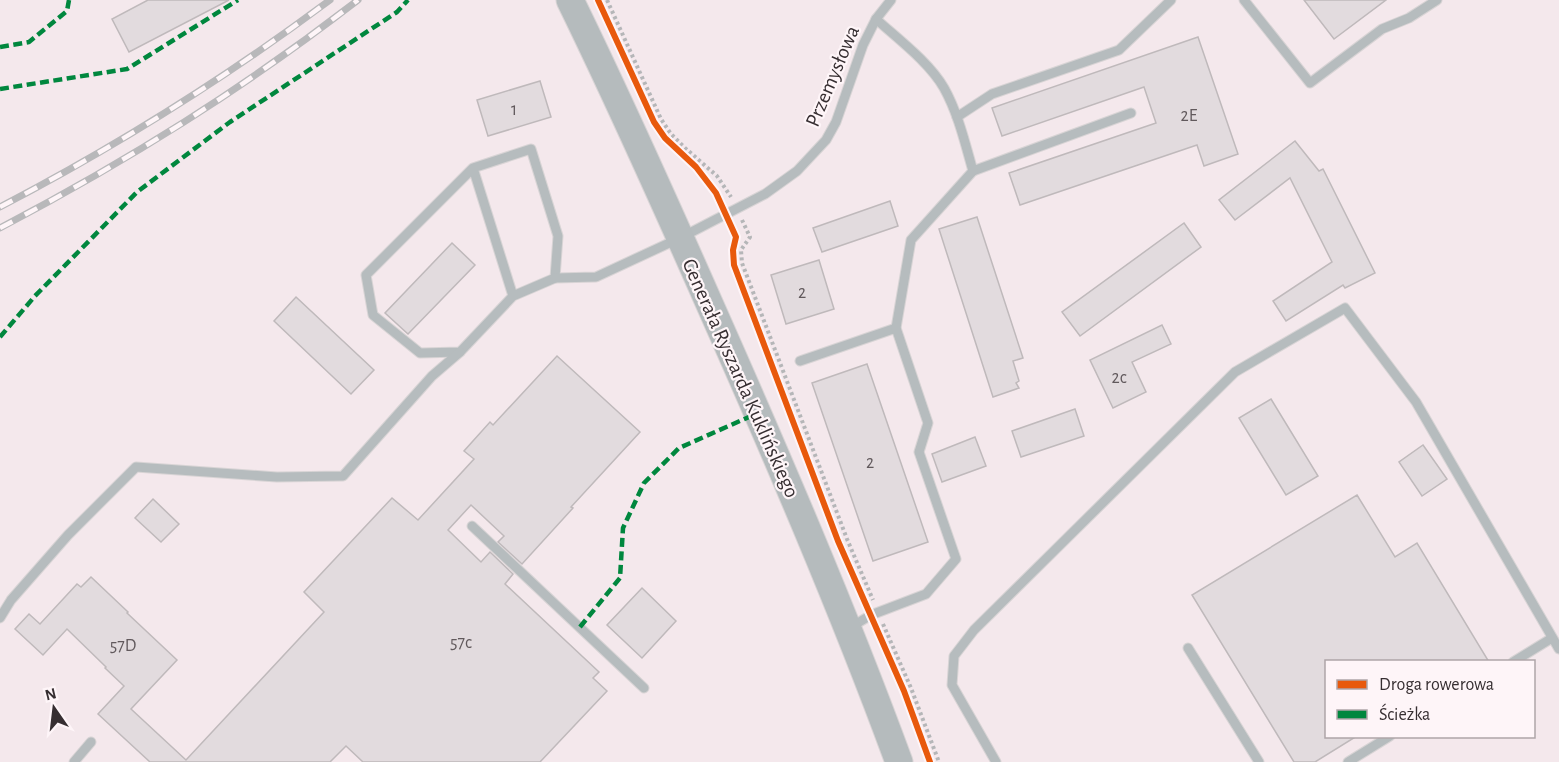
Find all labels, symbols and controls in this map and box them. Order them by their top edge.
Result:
street label: Przemysłowa [802,22,863,130]
house number: 1 [511,101,517,119]
house number: 2E [1181,107,1198,125]
street label: Generała Ryszarda Kuklińskiego [678,256,803,501]
house number: 2 [798,284,806,302]
house number: 2c [1111,369,1127,387]
house number: 2 [866,454,874,472]
house number: 57c [450,634,472,652]
house number: 57D [110,637,136,655]
legend [1325,660,1535,738]
text: Droga rowerowa [1379,676,1494,694]
north arrow [24,678,84,738]
text: N [43,685,58,704]
text: Ścieżka [1379,703,1430,724]

